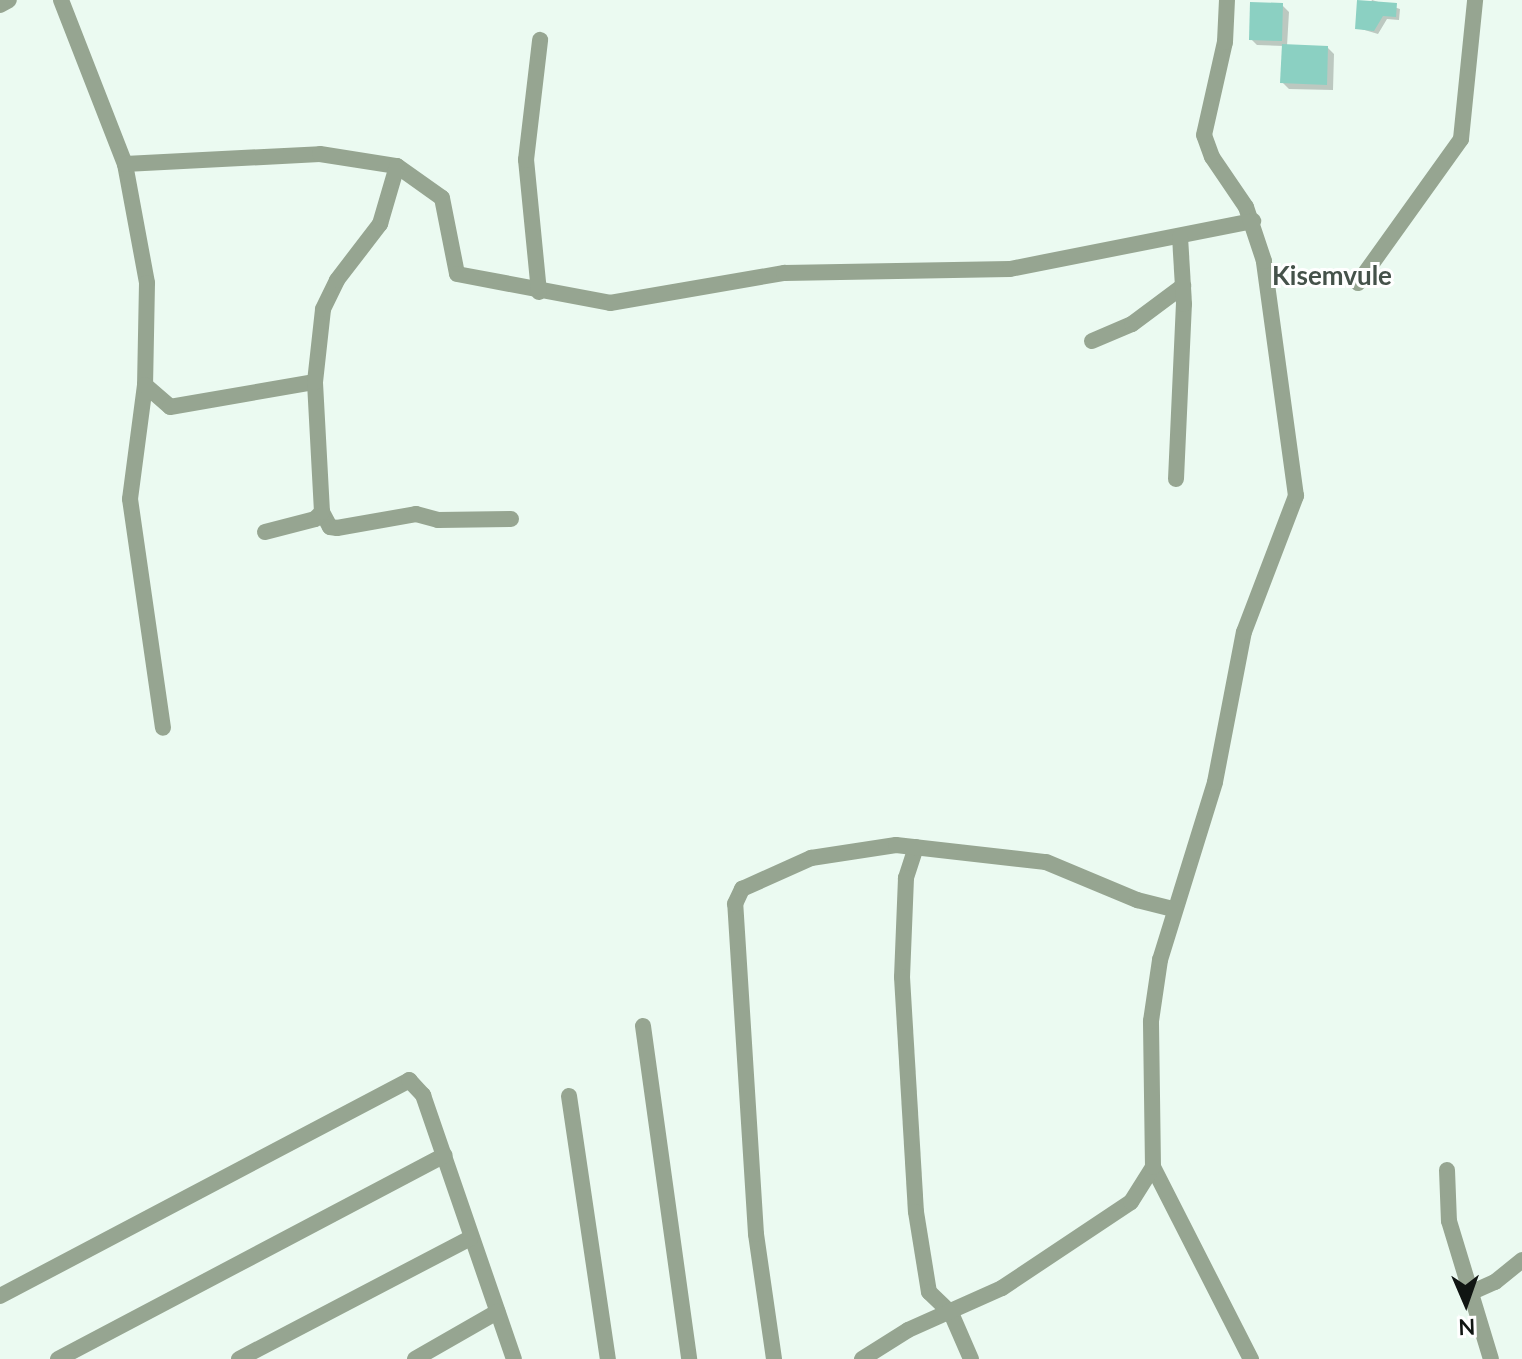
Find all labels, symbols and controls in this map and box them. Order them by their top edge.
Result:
district label: Kisemvule [1272,260,1392,292]
north arrow [1426,1263,1506,1343]
text: N [1458,1314,1476,1341]

